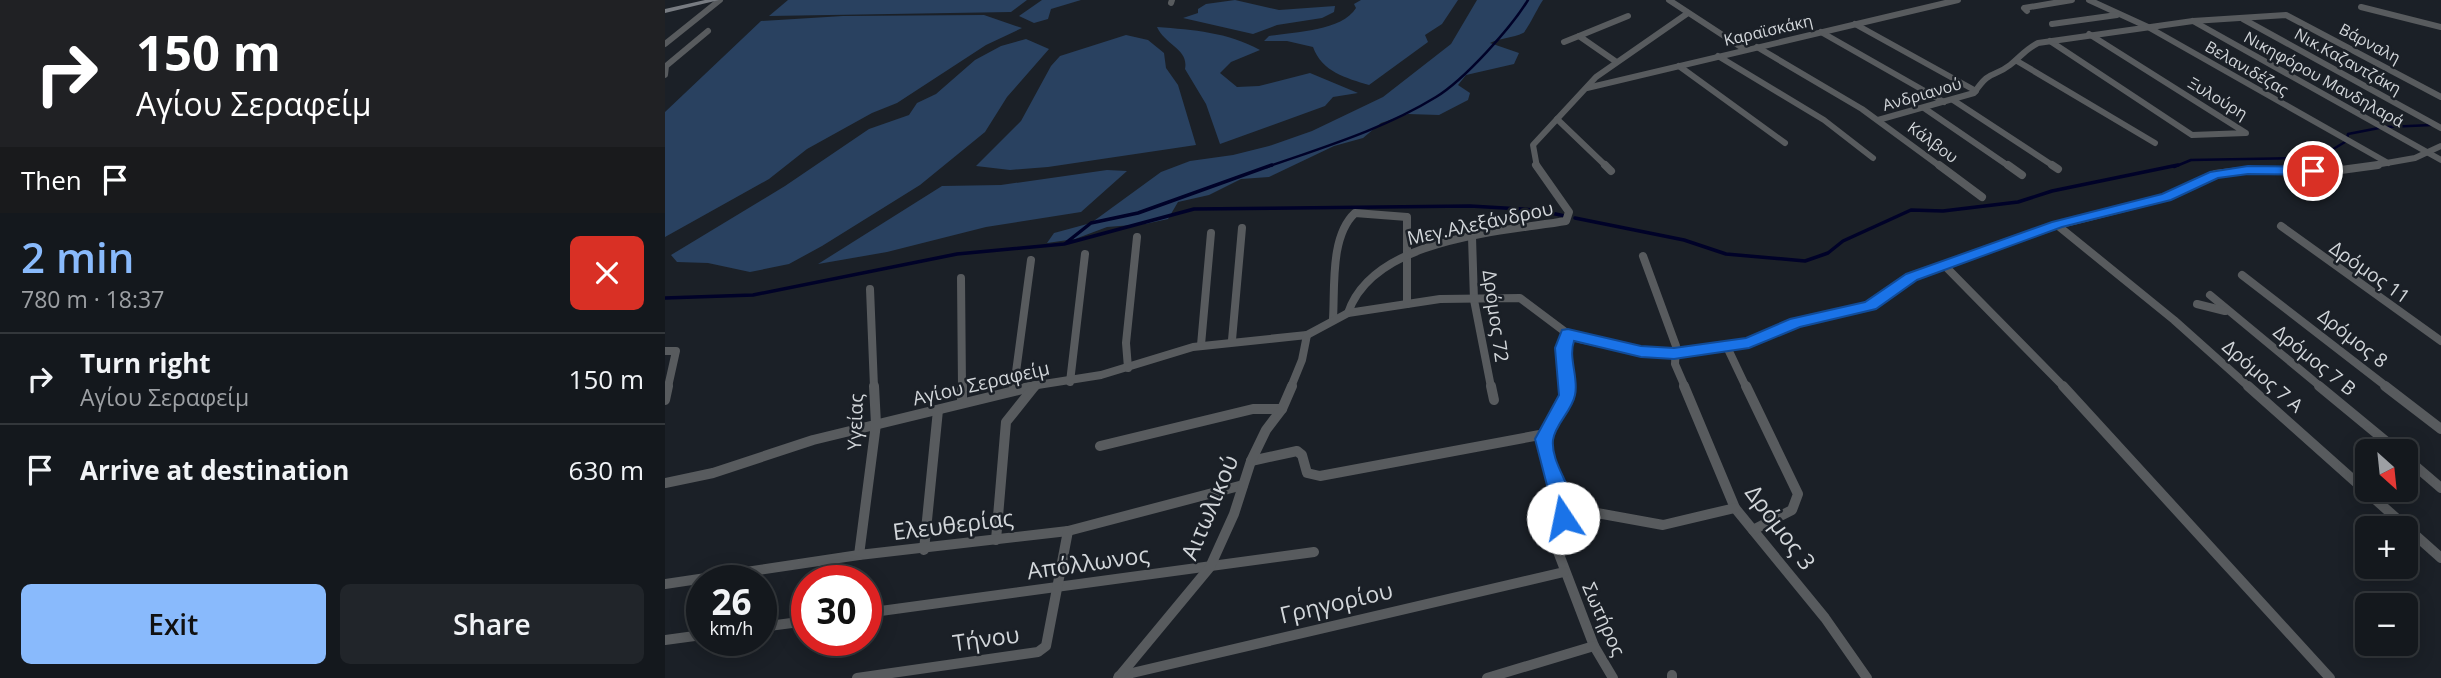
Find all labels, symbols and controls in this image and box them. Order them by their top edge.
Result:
street label: Καραϊσκάκη [1721,9,1815,51]
street label: Βάρναλη [2335,18,2405,68]
text: 150 m [136,19,281,85]
street label: Νικ.Καζαντζάκη [2291,23,2405,99]
street label: Νικηφόρου Μανδηλαρά [2240,26,2408,132]
icon: right [21,28,112,119]
street label: Βελανιδέζας [2201,35,2293,101]
street label: Ανδριανού [1880,72,1964,116]
street label: Ξυλούρη [2184,72,2252,124]
text: Αγίου Σεραφείμ [136,82,372,125]
street label: Κάλβου [1903,116,1963,168]
pin [2283,141,2343,201]
icon: arrive [2294,152,2332,190]
icon: arrive [96,161,134,199]
text: Then [21,162,82,198]
street label: Μεγ.Αλεξάνδρου [1404,195,1556,251]
text: 2 min [21,228,134,285]
street label: Δρόμος 11 [2325,235,2415,309]
button: close [570,236,644,310]
street label: Δρόμος 72 [1477,268,1515,364]
text: 780 m · 18:37 [21,283,164,315]
street label: Δρόμος 8 [2313,303,2393,373]
street label: Δρόμος 7 Β [2268,319,2362,401]
street label: Δρόμος 7 Α [2217,334,2309,418]
text: Turn right [80,345,211,381]
street label: Αγίου Σεραφείμ [910,355,1052,411]
icon: right [21,360,59,398]
text: 150 m [569,361,644,397]
text: Αγίου Σεραφείμ [80,381,249,413]
street label: Υγείας [841,393,869,451]
north arrow [2355,439,2419,502]
map controls [2355,439,2418,656]
street label: Αιτωλικού [1173,450,1245,564]
icon: arrive [21,451,59,489]
text: Arrive at destination [80,452,349,488]
text: 630 m [569,452,644,488]
street label: Δρόμος 3 [1738,478,1824,576]
position arrow [1526,481,1600,555]
street label: Ελευθερίας [891,501,1015,547]
button: + [2355,516,2418,579]
street label: Απόλλωνος [1025,538,1151,586]
speed limit sign: 30 [791,565,882,656]
street label: Γρηγορίου [1276,573,1396,631]
text: 26 [711,578,752,625]
street label: Σωτήρος [1576,578,1632,660]
button: Exit [21,584,326,664]
button: Share [340,584,644,664]
button: − [2355,593,2418,656]
text: km/h [710,616,753,640]
street label: Τήνου [951,617,1021,659]

